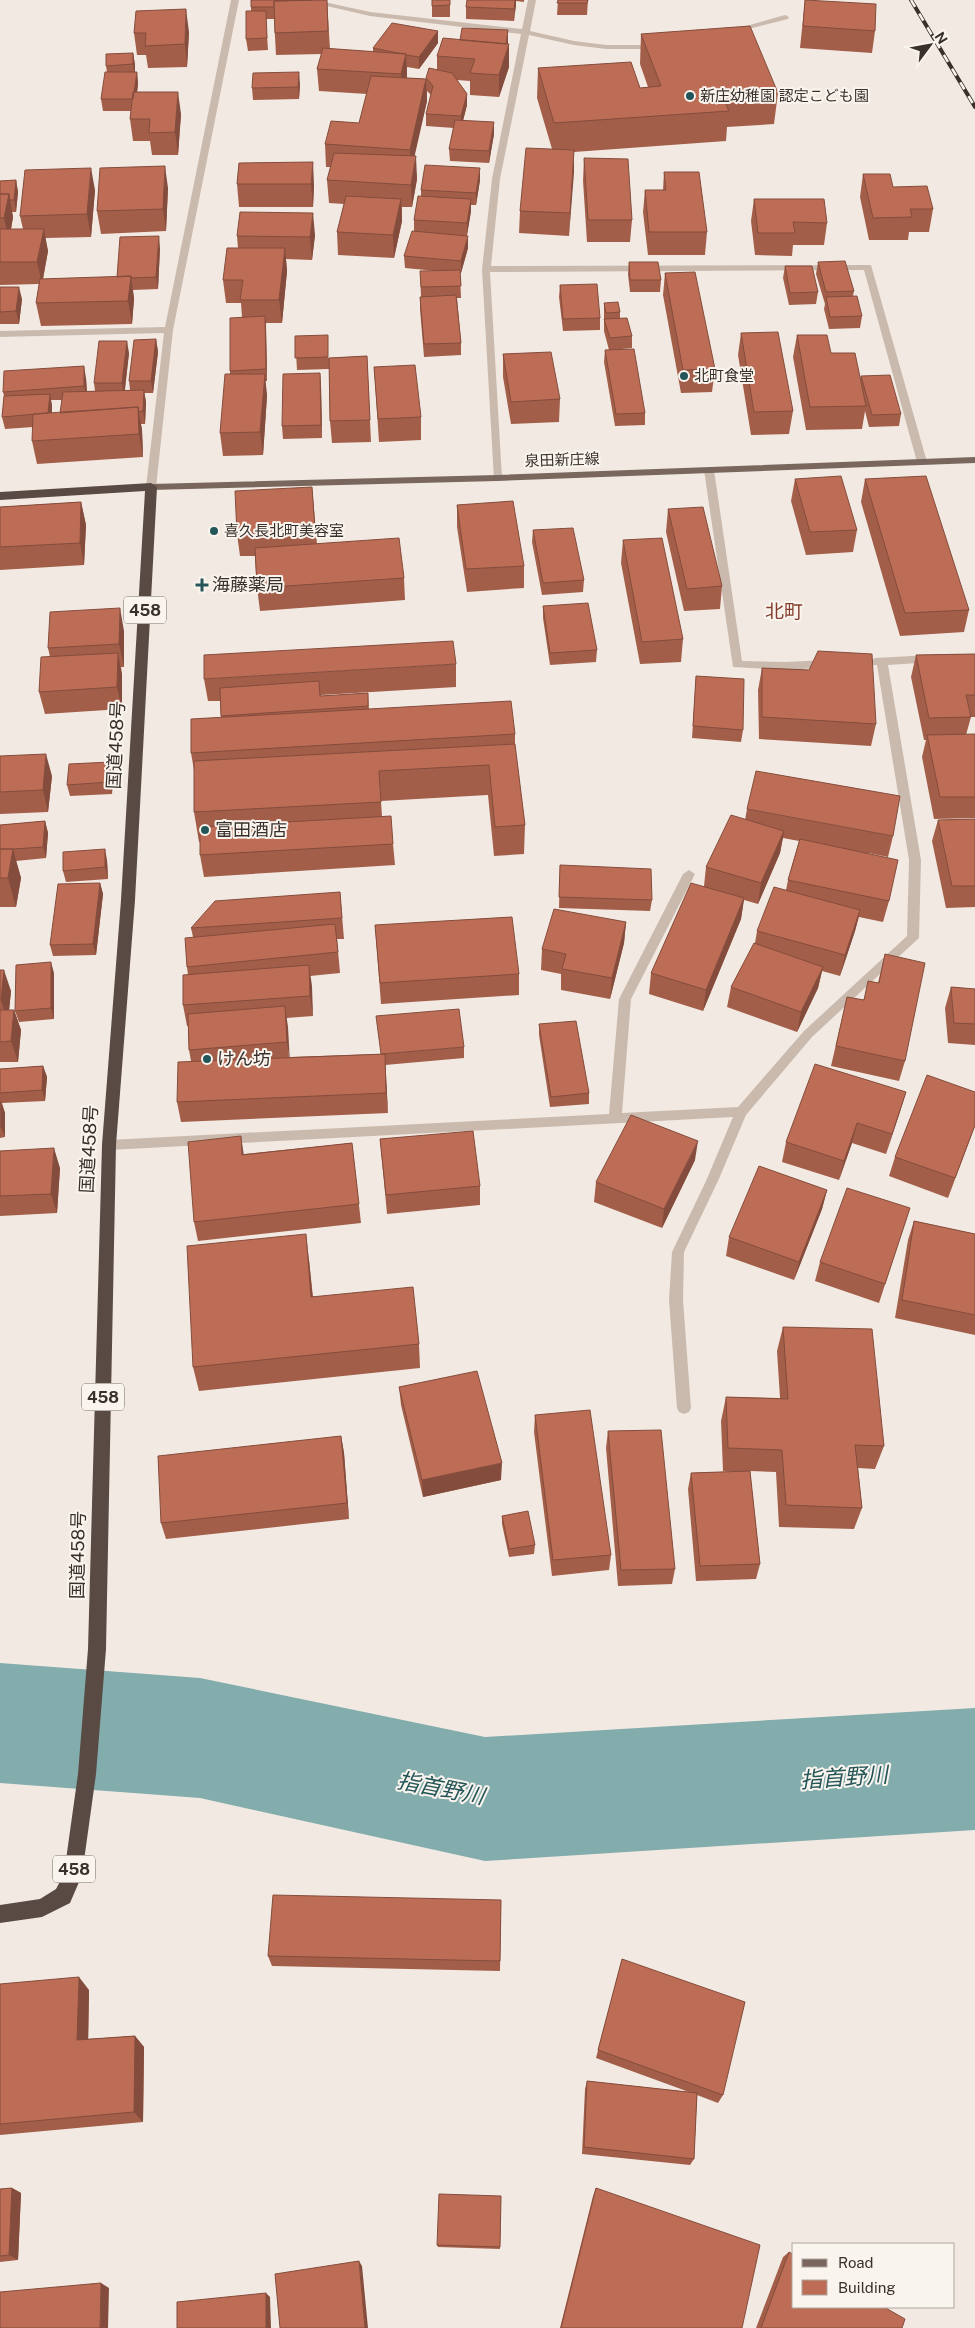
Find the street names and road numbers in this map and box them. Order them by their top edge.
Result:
street label: 泉田新庄線 [524,450,600,469]
road number: 458 [124,596,166,624]
street label: 国道458号 [103,700,128,790]
street label: 国道458号 [76,1104,101,1194]
road number: 458 [82,1384,124,1410]
street label: 国道458号 [66,1511,89,1599]
road number: 458 [53,1856,95,1882]

